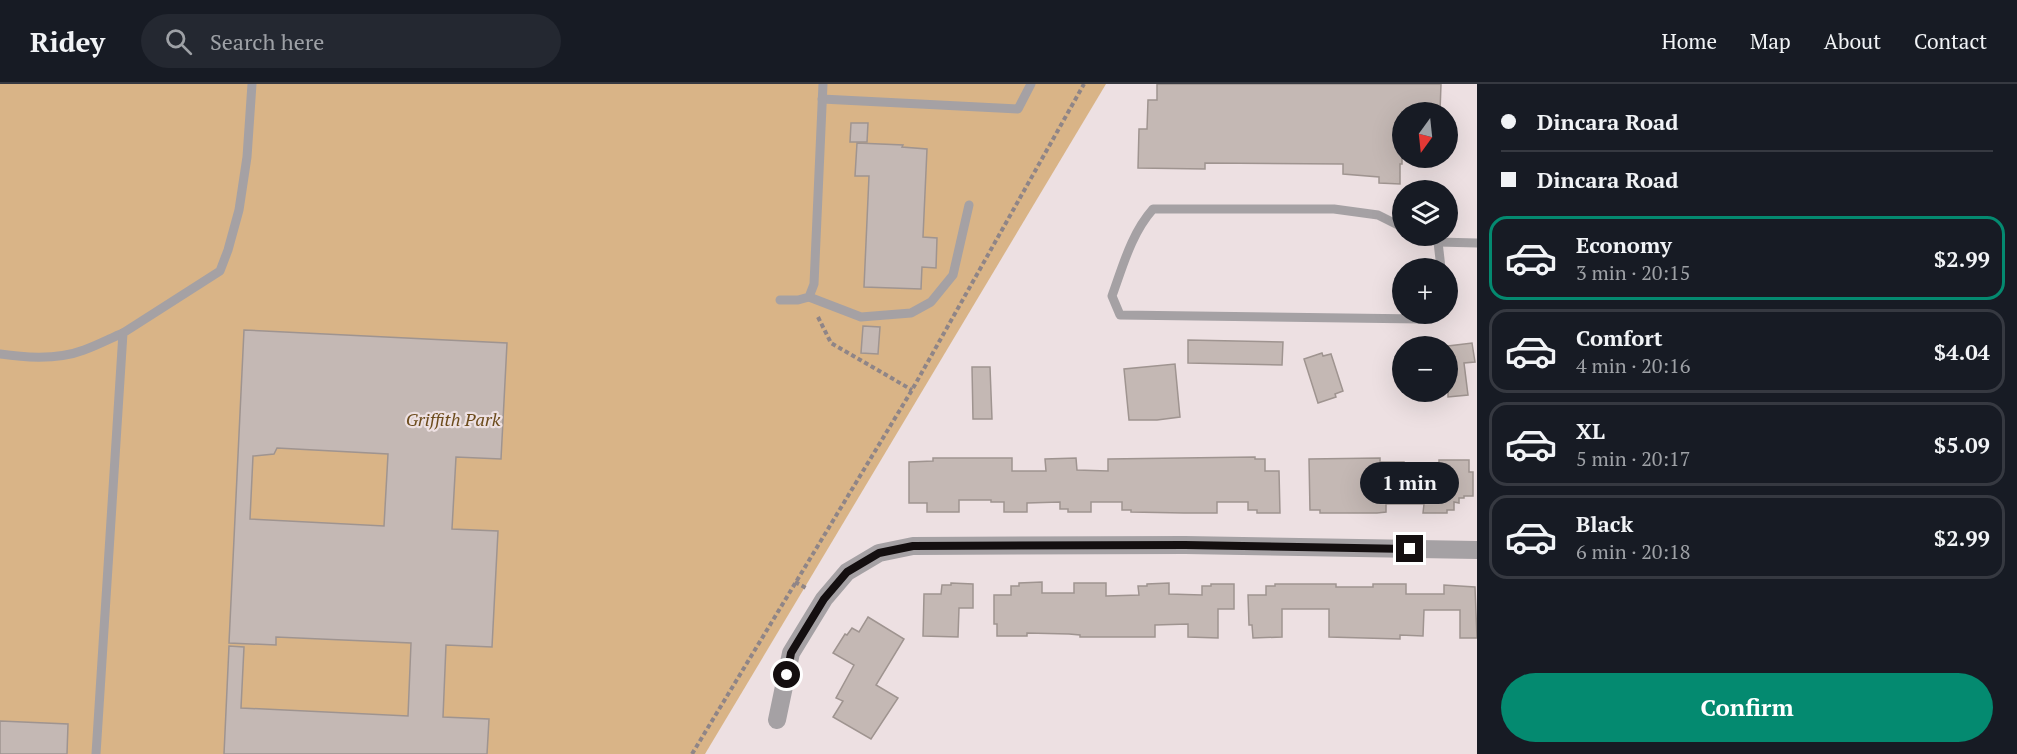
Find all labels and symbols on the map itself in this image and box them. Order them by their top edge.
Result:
north arrow [1392,102,1458,168]
park label: Griffith Park [406,407,501,431]
callout: 1 min [1360,462,1460,504]
route end [1396,535,1423,562]
route start [773,661,800,688]

